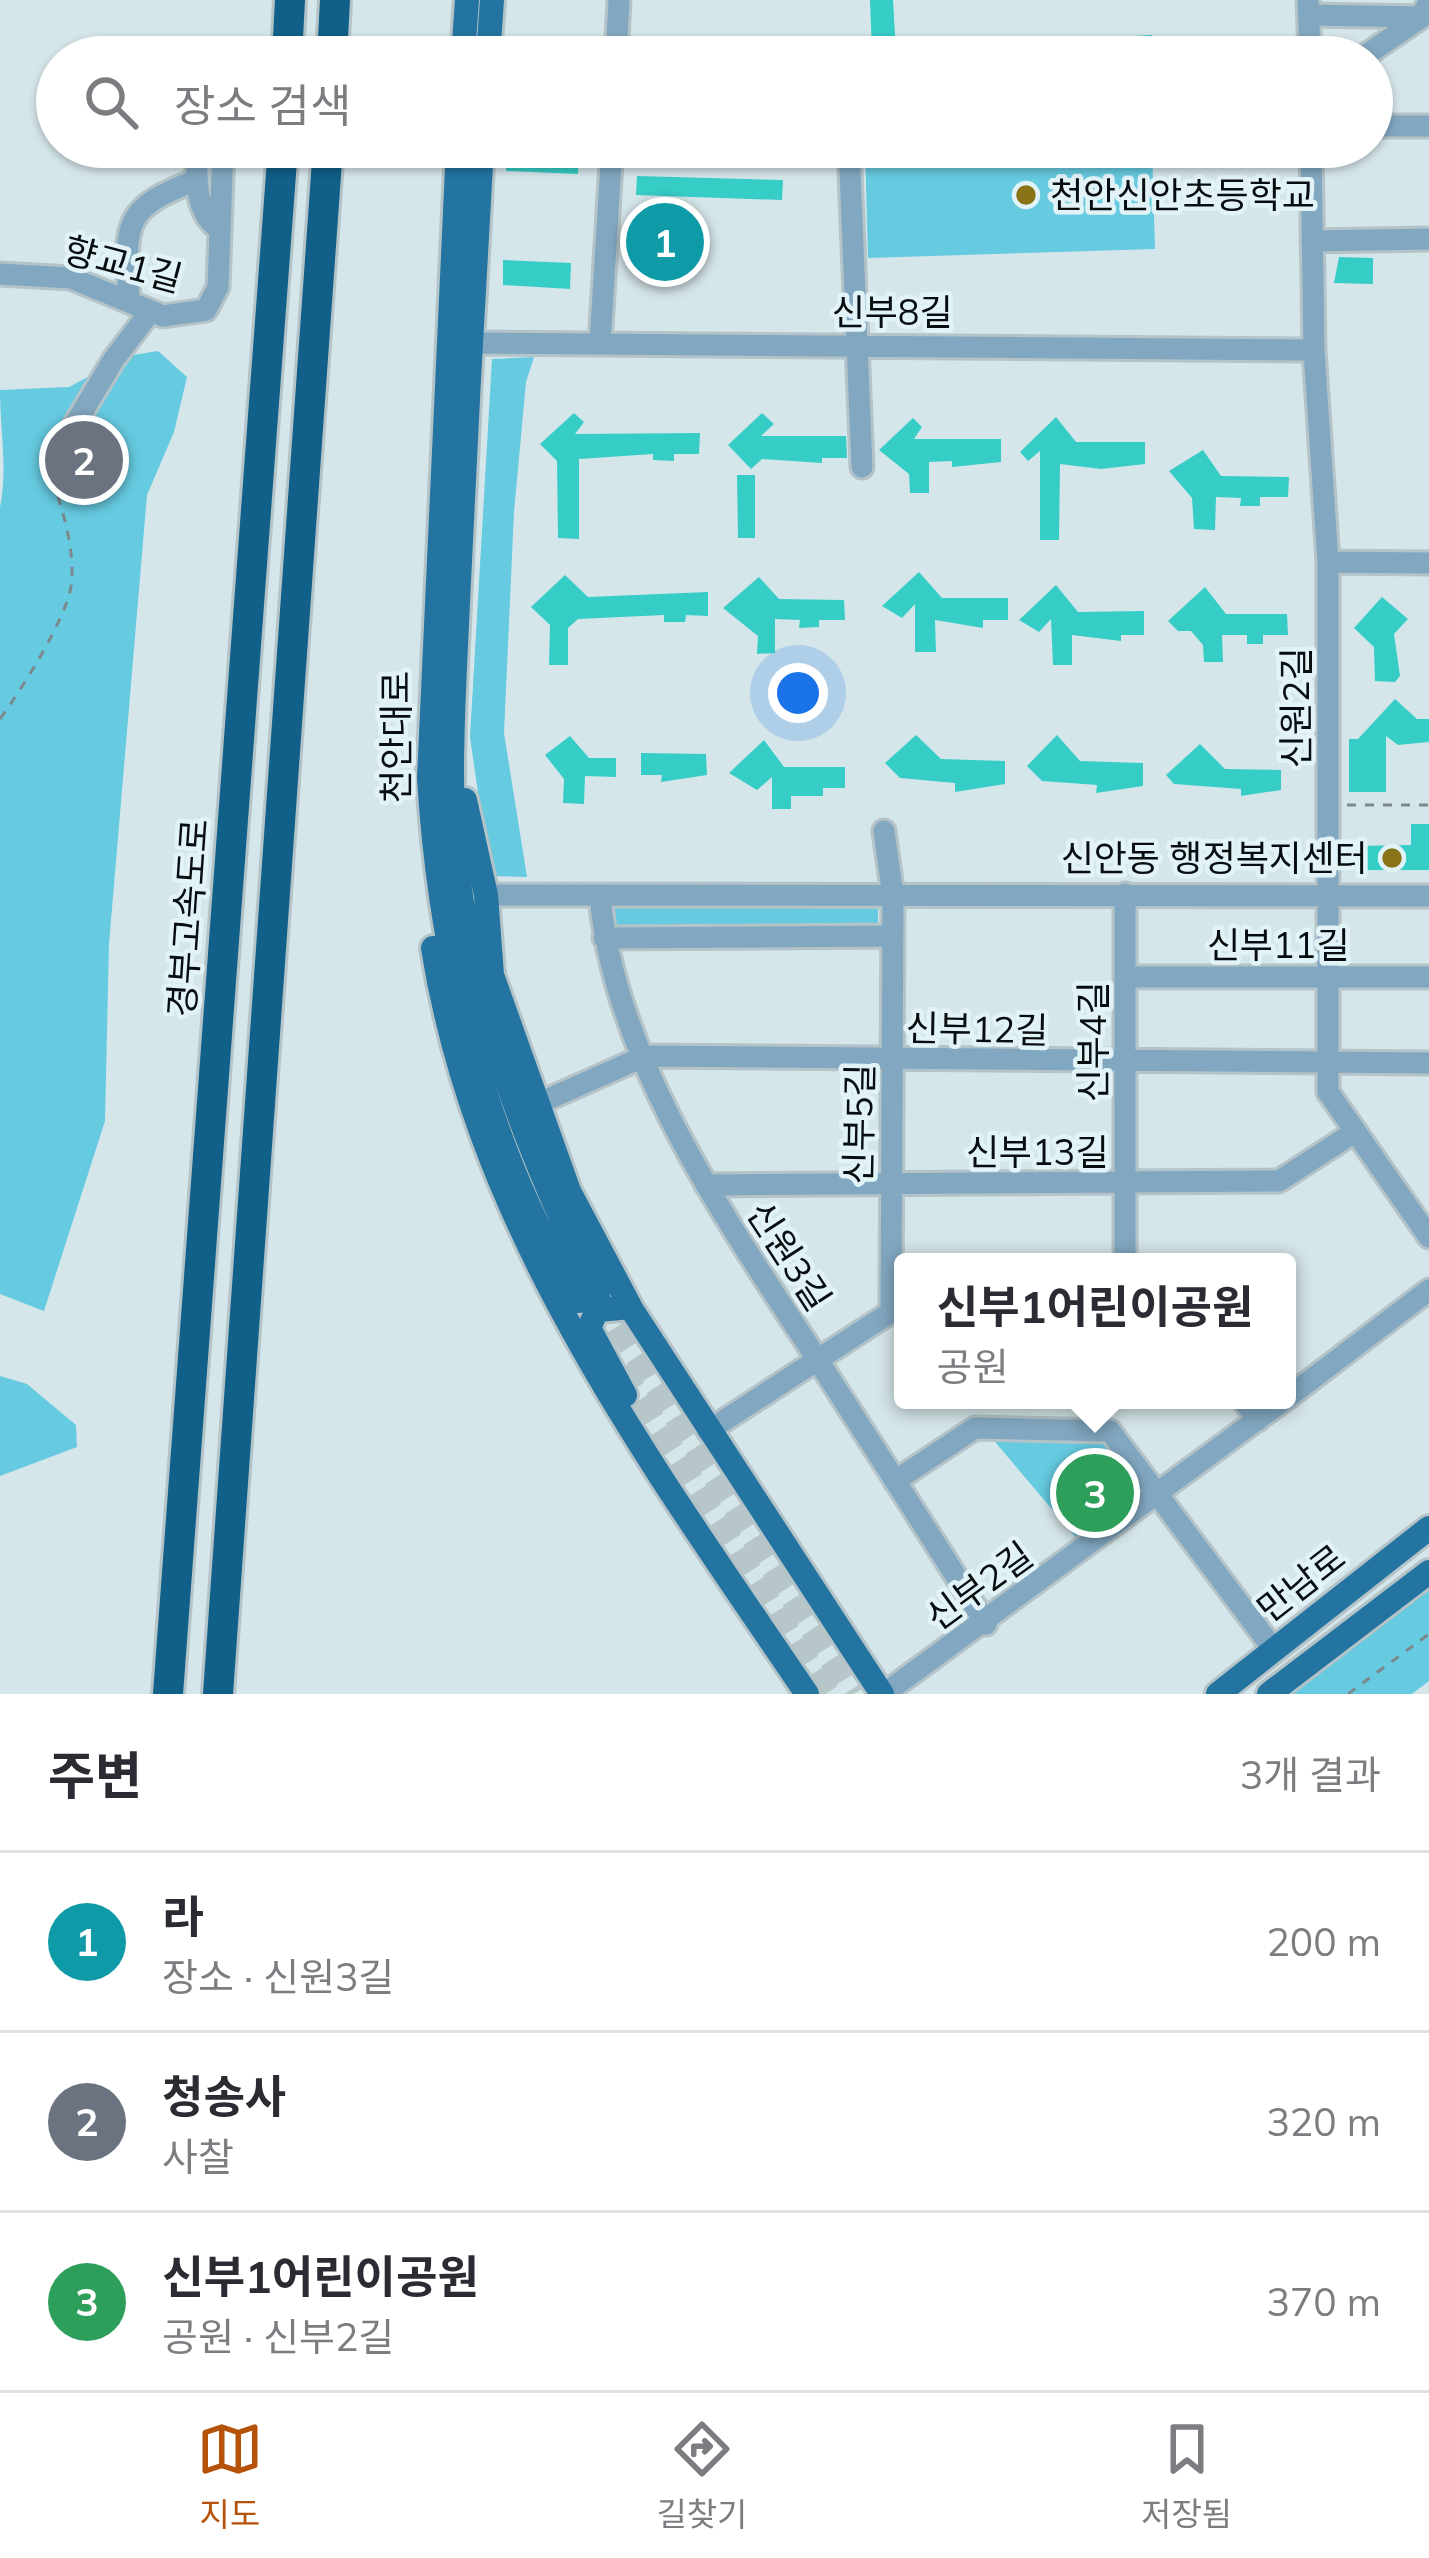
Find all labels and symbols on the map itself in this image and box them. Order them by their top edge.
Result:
place label: 천안신안초등학교 [1050,172,1315,217]
marker: 천안신안초등학교 [1013,182,1039,208]
pin: 1 [626,197,704,287]
street label: 향교1길 [59,226,187,301]
street label: 신부8길 [832,289,952,334]
pin: 2 [45,415,123,505]
street label: 신원2길 [1273,648,1318,768]
your location [768,663,828,723]
street label: 천안대로 [373,671,418,803]
street label: 경부고속도로 [158,817,217,1019]
place label: 신안동 행정복지센터 [1061,835,1368,880]
marker: 신안동 행정복지센터 [1379,845,1405,871]
street label: 신부11길 [1207,922,1349,967]
street label: 신부4길 [1070,982,1115,1102]
street label: 신부12길 [905,1005,1049,1052]
street label: 신부5길 [835,1063,882,1185]
street label: 신부13길 [966,1129,1108,1174]
street label: 신원3길 [738,1193,841,1319]
pin: 3 [1056,1448,1134,1538]
street label: 신부2길 [917,1532,1041,1639]
street label: 만남로 [1248,1534,1354,1631]

